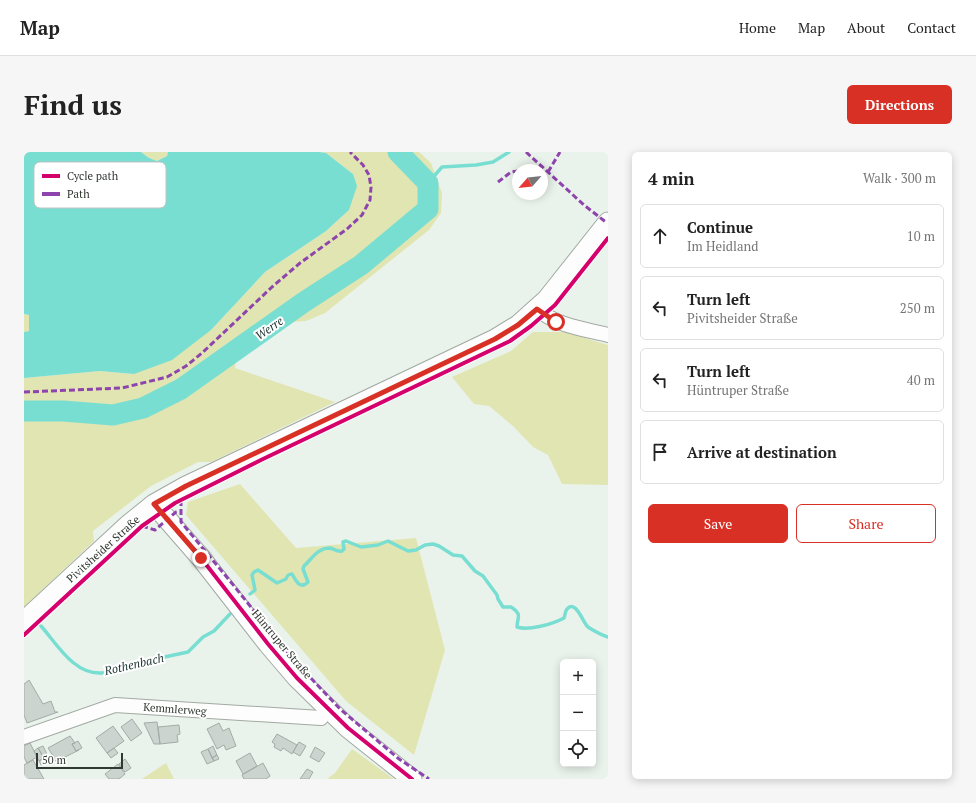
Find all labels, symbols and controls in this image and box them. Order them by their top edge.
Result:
text: Map [20,15,60,40]
text: Home [739,18,776,37]
text: Map [798,18,825,37]
text: About [847,18,885,37]
text: Contact [907,18,956,37]
button: Directions [847,85,952,124]
text: Find us [24,86,122,123]
legend [34,162,166,208]
north arrow [512,164,548,200]
text: 4 min [648,167,695,190]
text: Cycle path [67,169,119,183]
text: Walk · 300 m [863,169,936,187]
text: Path [67,187,90,201]
text: Continue [687,217,753,237]
icon: ahead [649,225,671,247]
text: 10 m [907,227,935,245]
text: Im Heidland [687,237,759,255]
text: Turn left [687,289,751,309]
icon: left [649,297,671,319]
text: 250 m [900,299,935,317]
text: Pivitsheider Straße [687,309,798,327]
water label: Werre [252,313,286,343]
route start [547,313,565,331]
text: Turn left [687,361,751,381]
icon: left [649,369,671,391]
text: 40 m [907,371,935,389]
text: Hüntruper Straße [687,381,789,399]
icon: arrive [649,441,671,463]
text: Arrive at destination [687,442,837,462]
button: Save [648,504,788,543]
button: Share [796,504,936,543]
street label: Pivitsheider Straße [63,512,143,586]
route end [192,549,210,567]
street label: Hüntruper Straße [249,606,315,682]
water label: Rothenbach [102,650,165,678]
map controls [560,659,596,767]
button: + [560,659,596,695]
button: − [560,695,596,731]
street label: Kemmlerweg [143,700,207,718]
button: locate [560,731,596,767]
scale bar [36,751,123,770]
text: 50 m [42,753,66,767]

